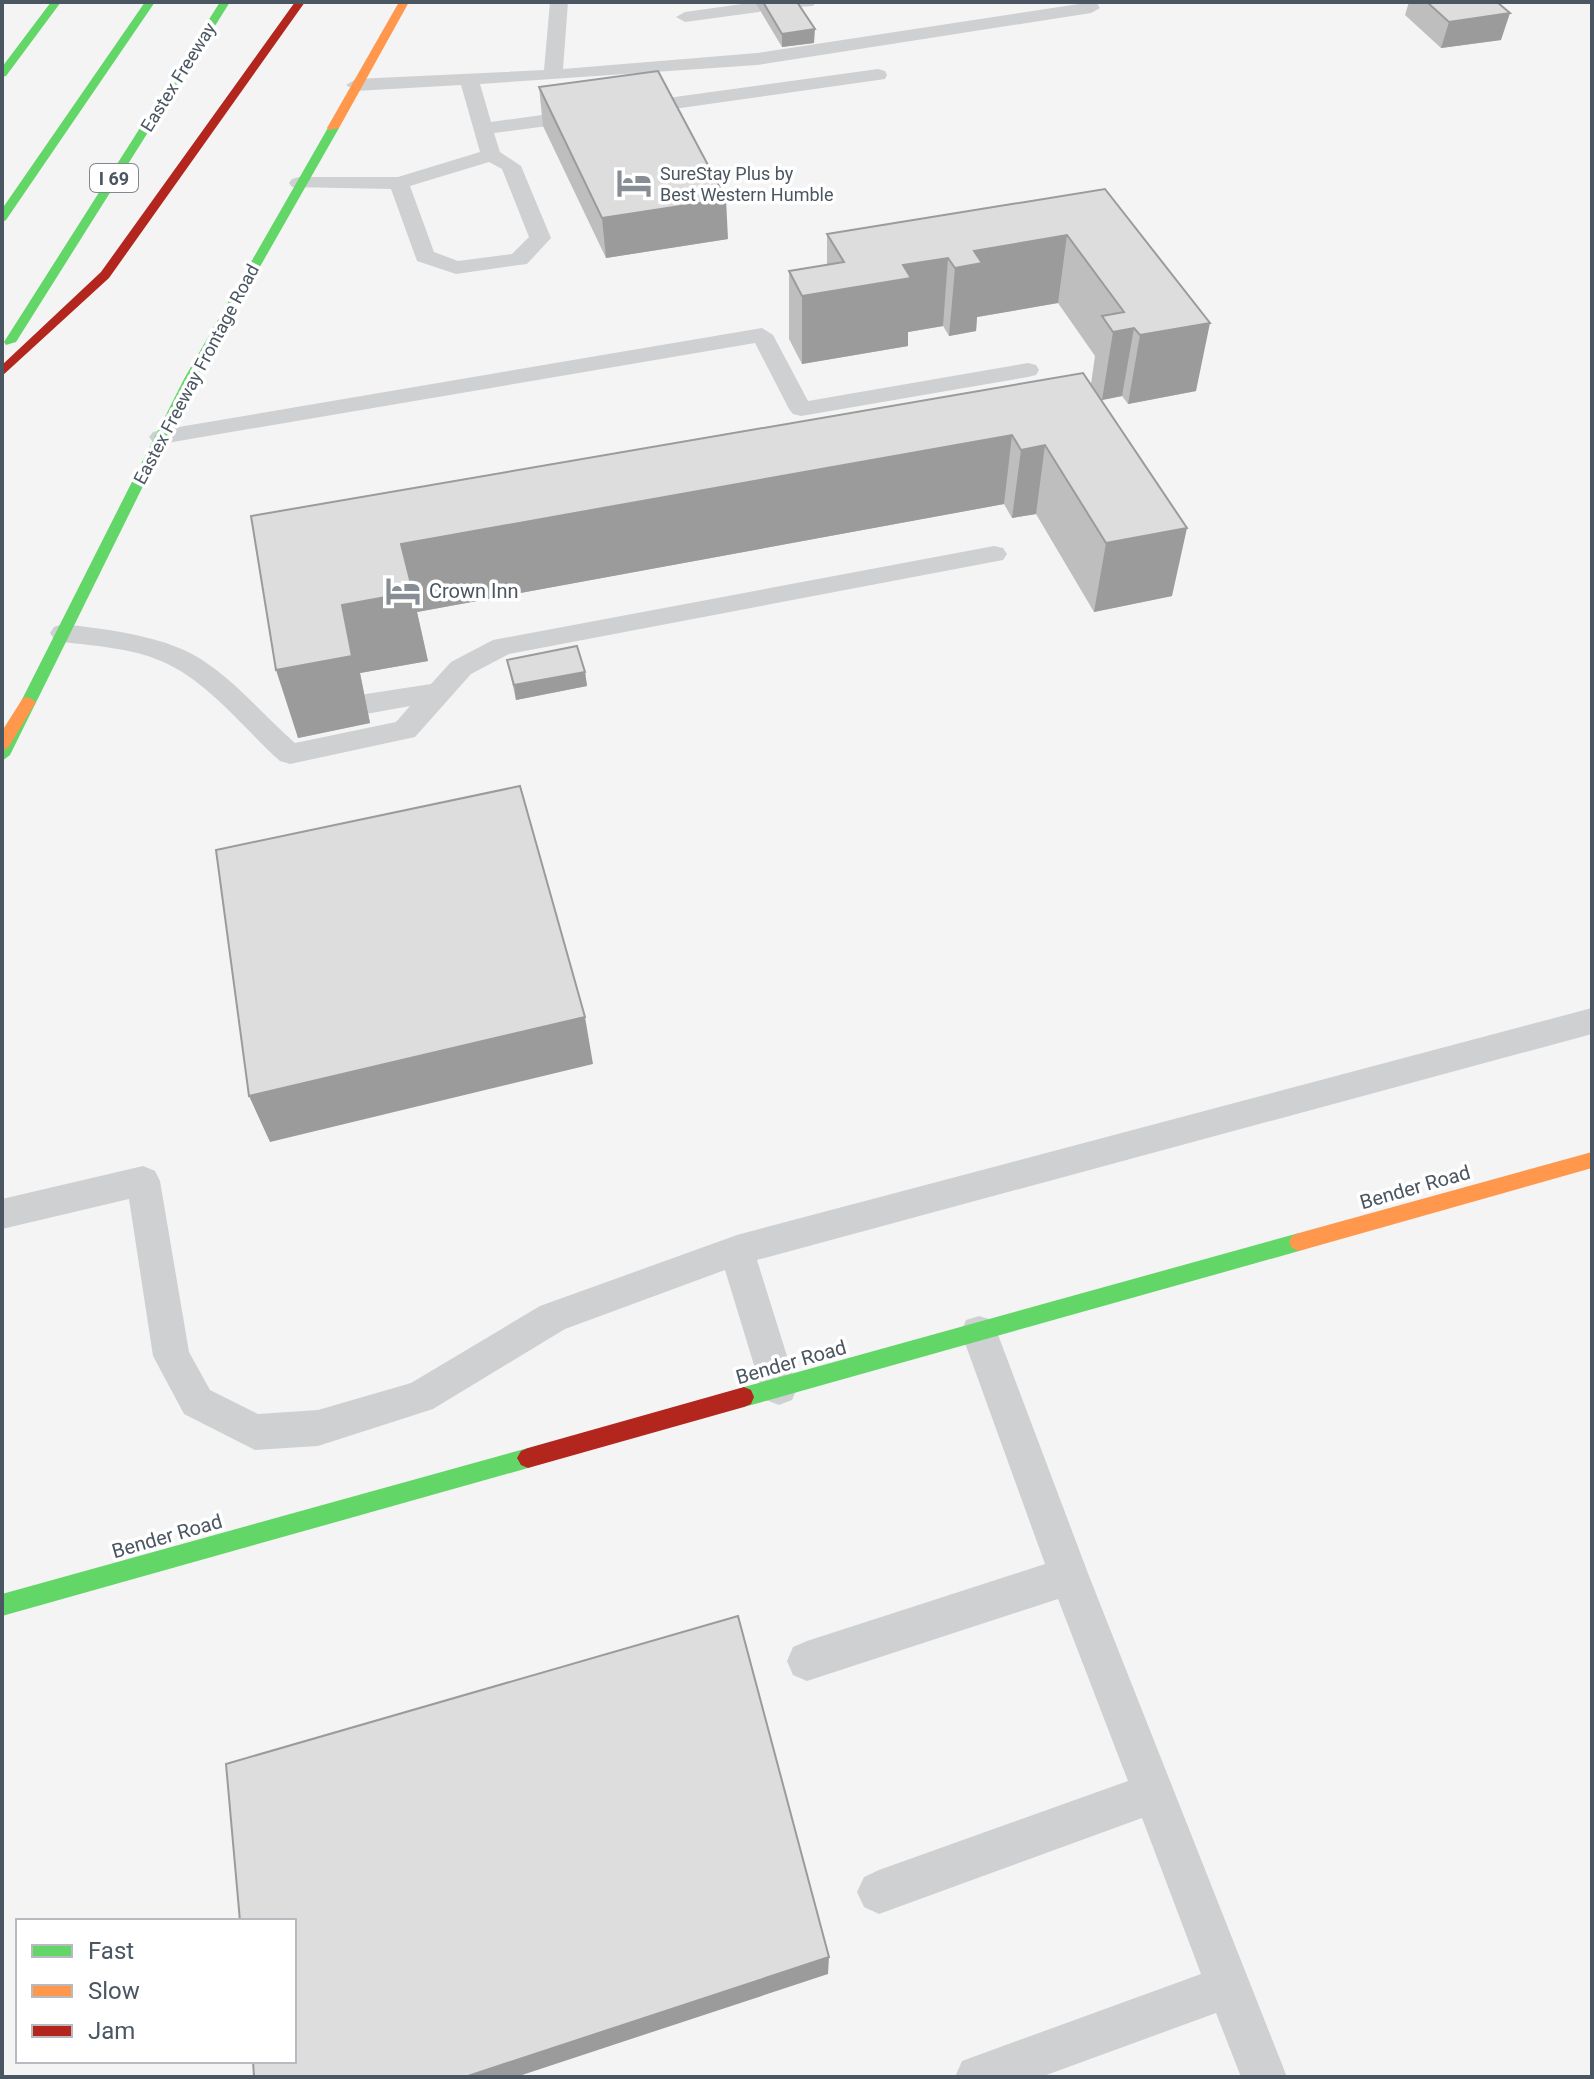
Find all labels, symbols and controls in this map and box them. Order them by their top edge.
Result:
street label: Eastex Freeway [136,18,220,135]
place label: SureStay Plus by Best Western Humble [660,163,833,205]
road number: I 69 [90,164,138,192]
hotel icon: SureStay Plus by Best Western Humble [615,164,653,202]
street label: Eastex Freeway Frontage Road [129,260,263,488]
hotel icon: Crown Inn [384,572,422,610]
place label: Crown Inn [429,579,519,603]
street label: Bender Road [1357,1160,1473,1214]
street label: Bender Road [733,1335,849,1389]
street label: Bender Road [109,1509,225,1563]
legend [16,1919,296,2063]
text: Fast [88,1937,134,1965]
text: Slow [88,1977,140,2005]
text: Jam [88,2017,135,2045]

